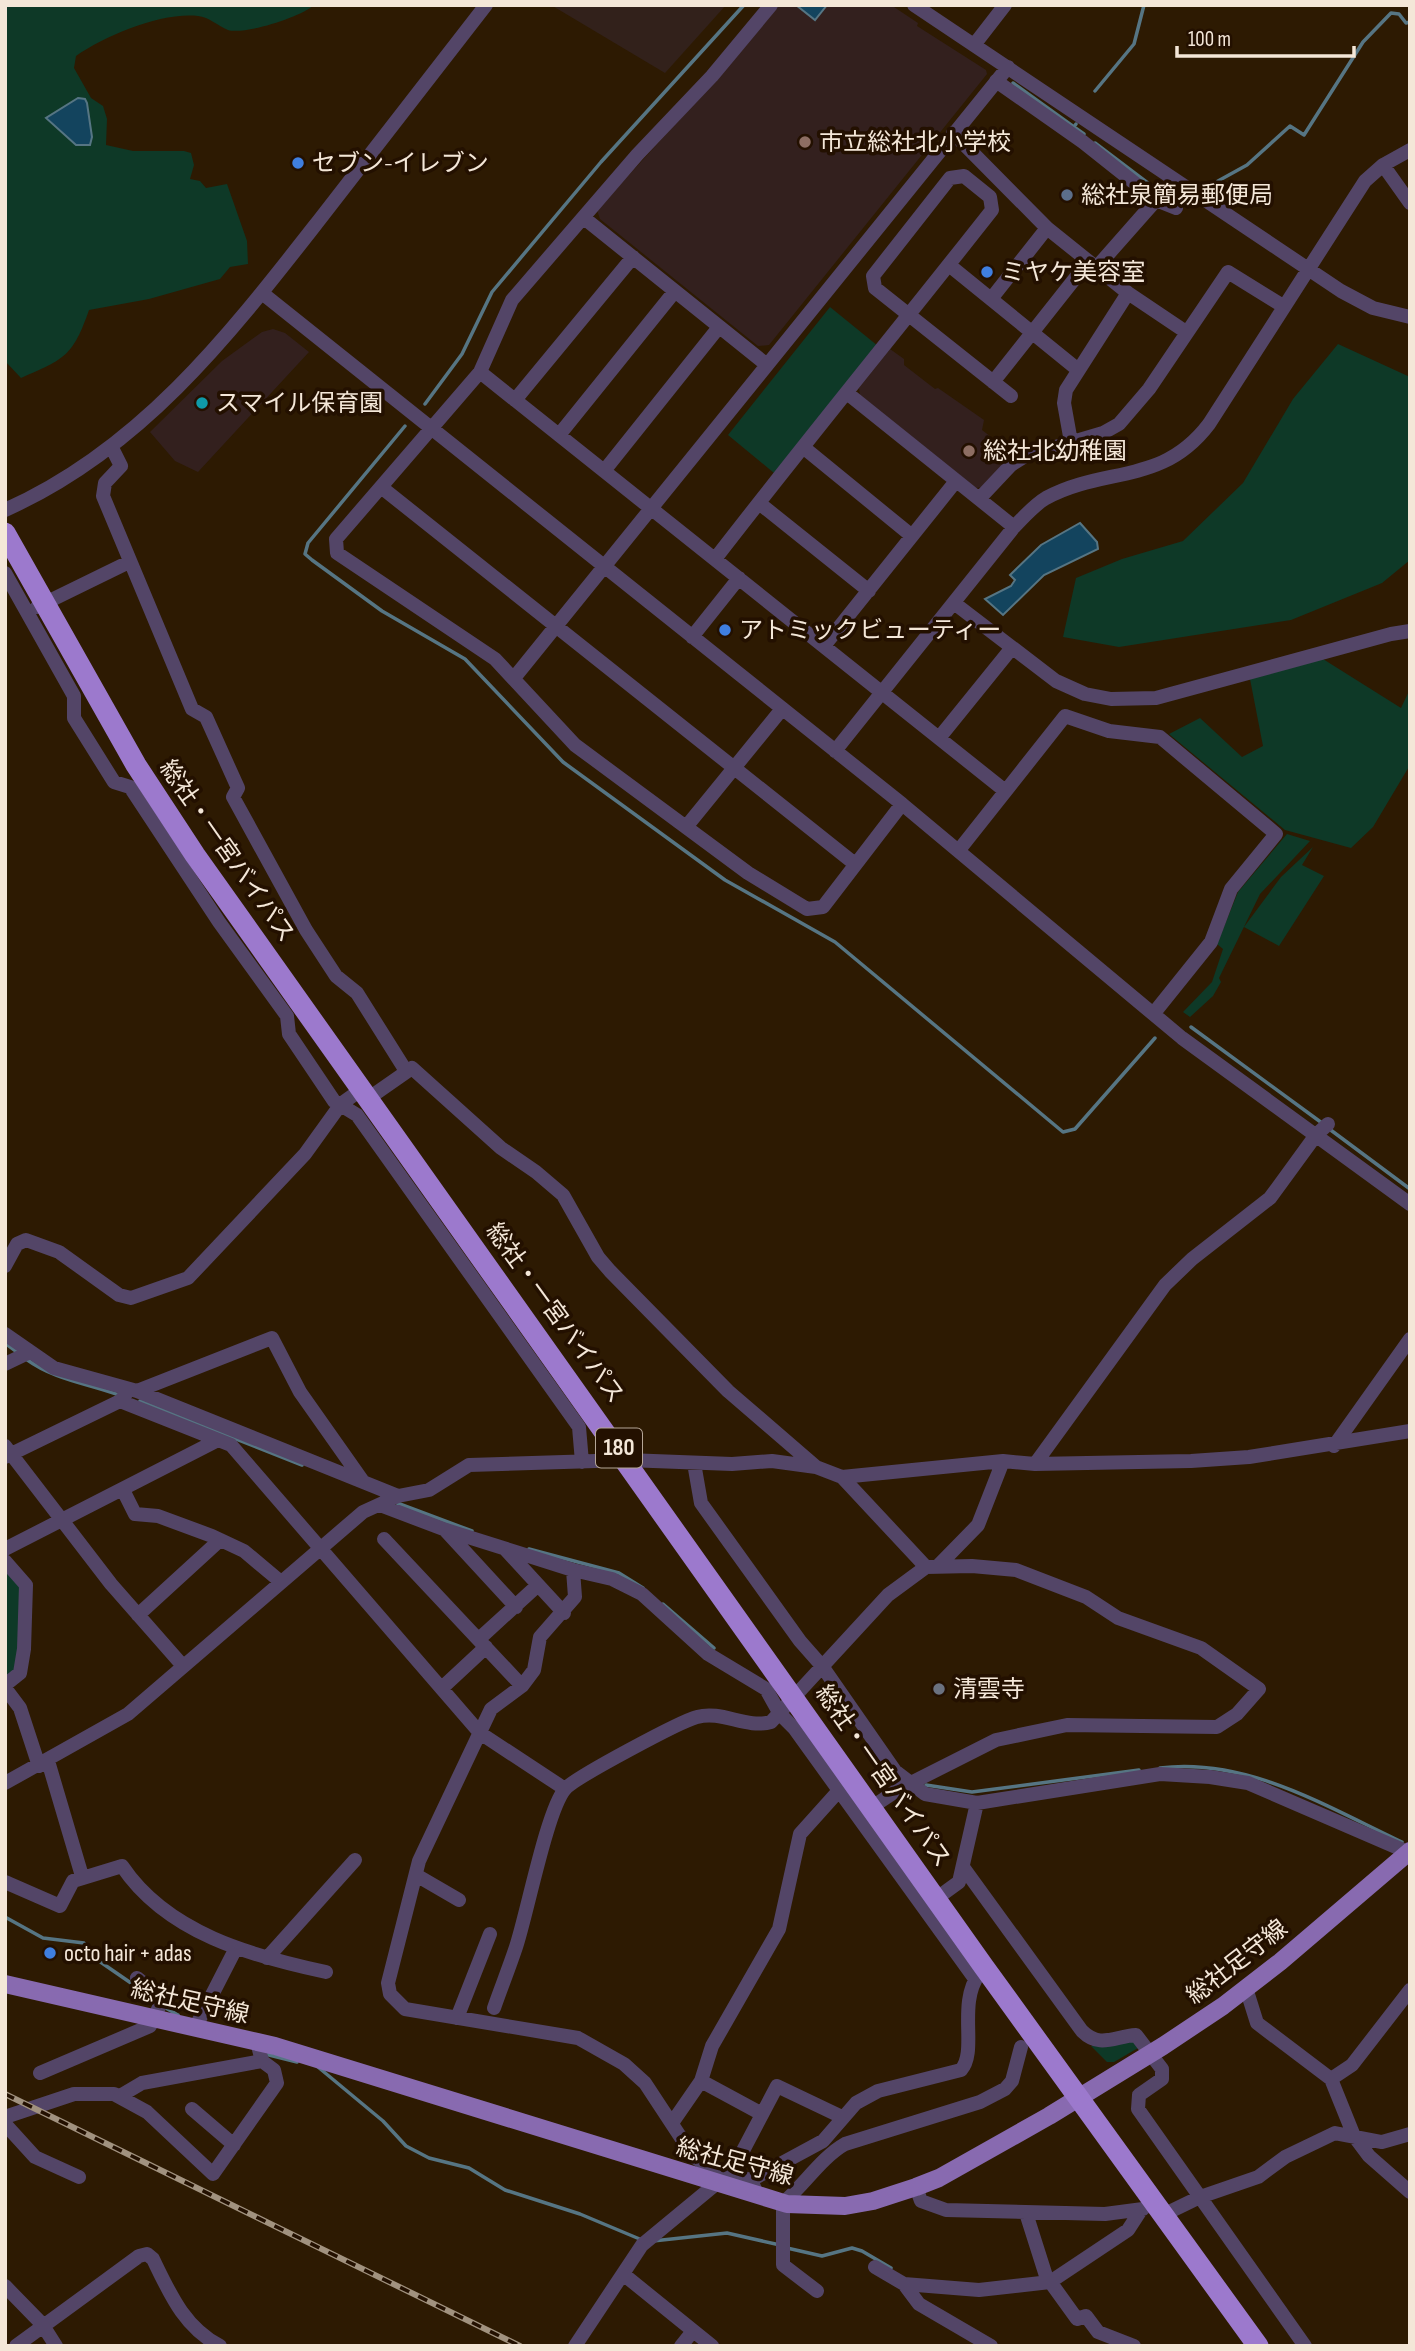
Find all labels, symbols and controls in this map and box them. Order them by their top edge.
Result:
scale bar [1177,14,1354,58]
text: 100 m [1188,27,1231,52]
place label: 市立総社北小学校 [819,128,1011,157]
marker: 市立総社北小学校 [797,134,813,150]
place label: セブン-イレブン [312,149,489,178]
marker: セブン-イレブン [290,155,306,171]
place label: 総社泉簡易郵便局 [1081,181,1273,210]
marker: 総社泉簡易郵便局 [1059,187,1075,203]
place label: ミヤケ美容室 [1001,258,1145,287]
marker: ミヤケ美容室 [979,264,995,280]
place label: スマイル保育園 [216,389,383,418]
marker: スマイル保育園 [194,395,210,411]
place label: 総社北幼稚園 [983,437,1127,466]
marker: 総社北幼稚園 [961,443,977,459]
place label: アトミックビューティー [739,616,1002,645]
marker: アトミックビューティー [717,622,733,638]
street label: 総社・一宮バイパス [153,754,301,948]
street label: 総社・一宮バイパス [480,1217,630,1409]
road number: 180 [596,1428,642,1468]
place label: 清雲寺 [953,1675,1025,1704]
street label: 総社・一宮バイパス [809,1679,957,1873]
marker: 清雲寺 [931,1681,947,1697]
street label: 総社足守線 [1181,1914,1293,2010]
place label: octo hair + adas [64,1939,192,1968]
marker: octo hair + adas [42,1945,58,1961]
street label: 総社足守線 [128,1974,252,2030]
street label: 総社足守線 [673,2132,797,2192]

